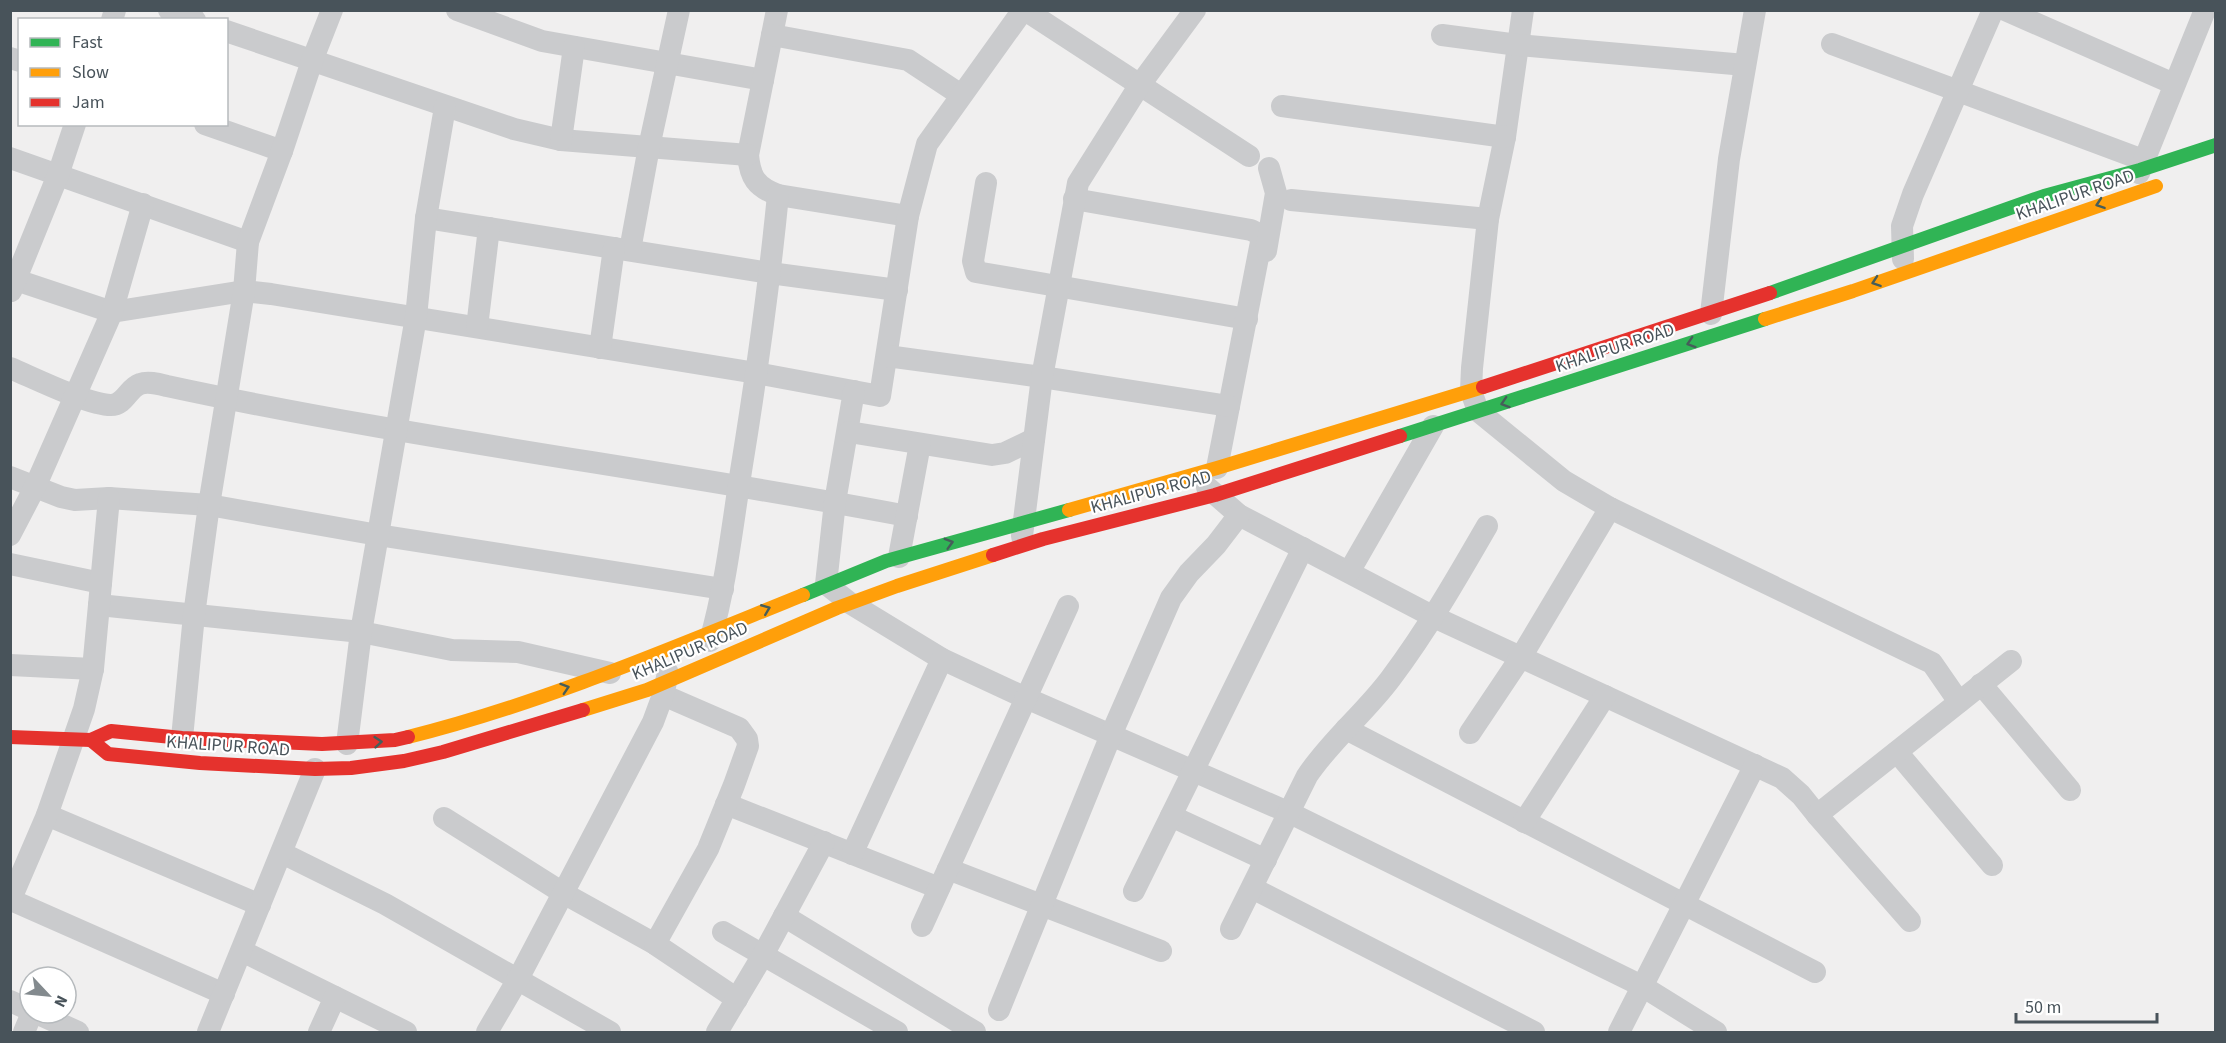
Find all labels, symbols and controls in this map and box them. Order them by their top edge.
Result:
legend [18,18,228,126]
text: Fast [72,30,103,55]
text: Slow [72,60,109,85]
text: Jam [72,90,105,115]
street label: KHALIPUR ROAD [2012,163,2138,227]
one-way arrow [2095,197,2106,210]
one-way arrow [1871,275,1882,288]
street label: KHALIPUR ROAD [1552,317,1678,379]
one-way arrow [1686,336,1697,348]
one-way arrow [1500,395,1511,408]
street label: KHALIPUR ROAD [1088,464,1214,520]
one-way arrow [943,538,954,550]
one-way arrow [759,604,770,616]
street label: KHALIPUR ROAD [628,615,752,687]
one-way arrow [559,683,570,696]
street label: KHALIPUR ROAD [165,729,291,763]
one-way arrow [373,736,382,749]
north arrow [18,965,78,1025]
scale bar [2016,986,2157,1024]
text: N [48,992,73,1011]
text: 50 m [2025,995,2061,1020]

